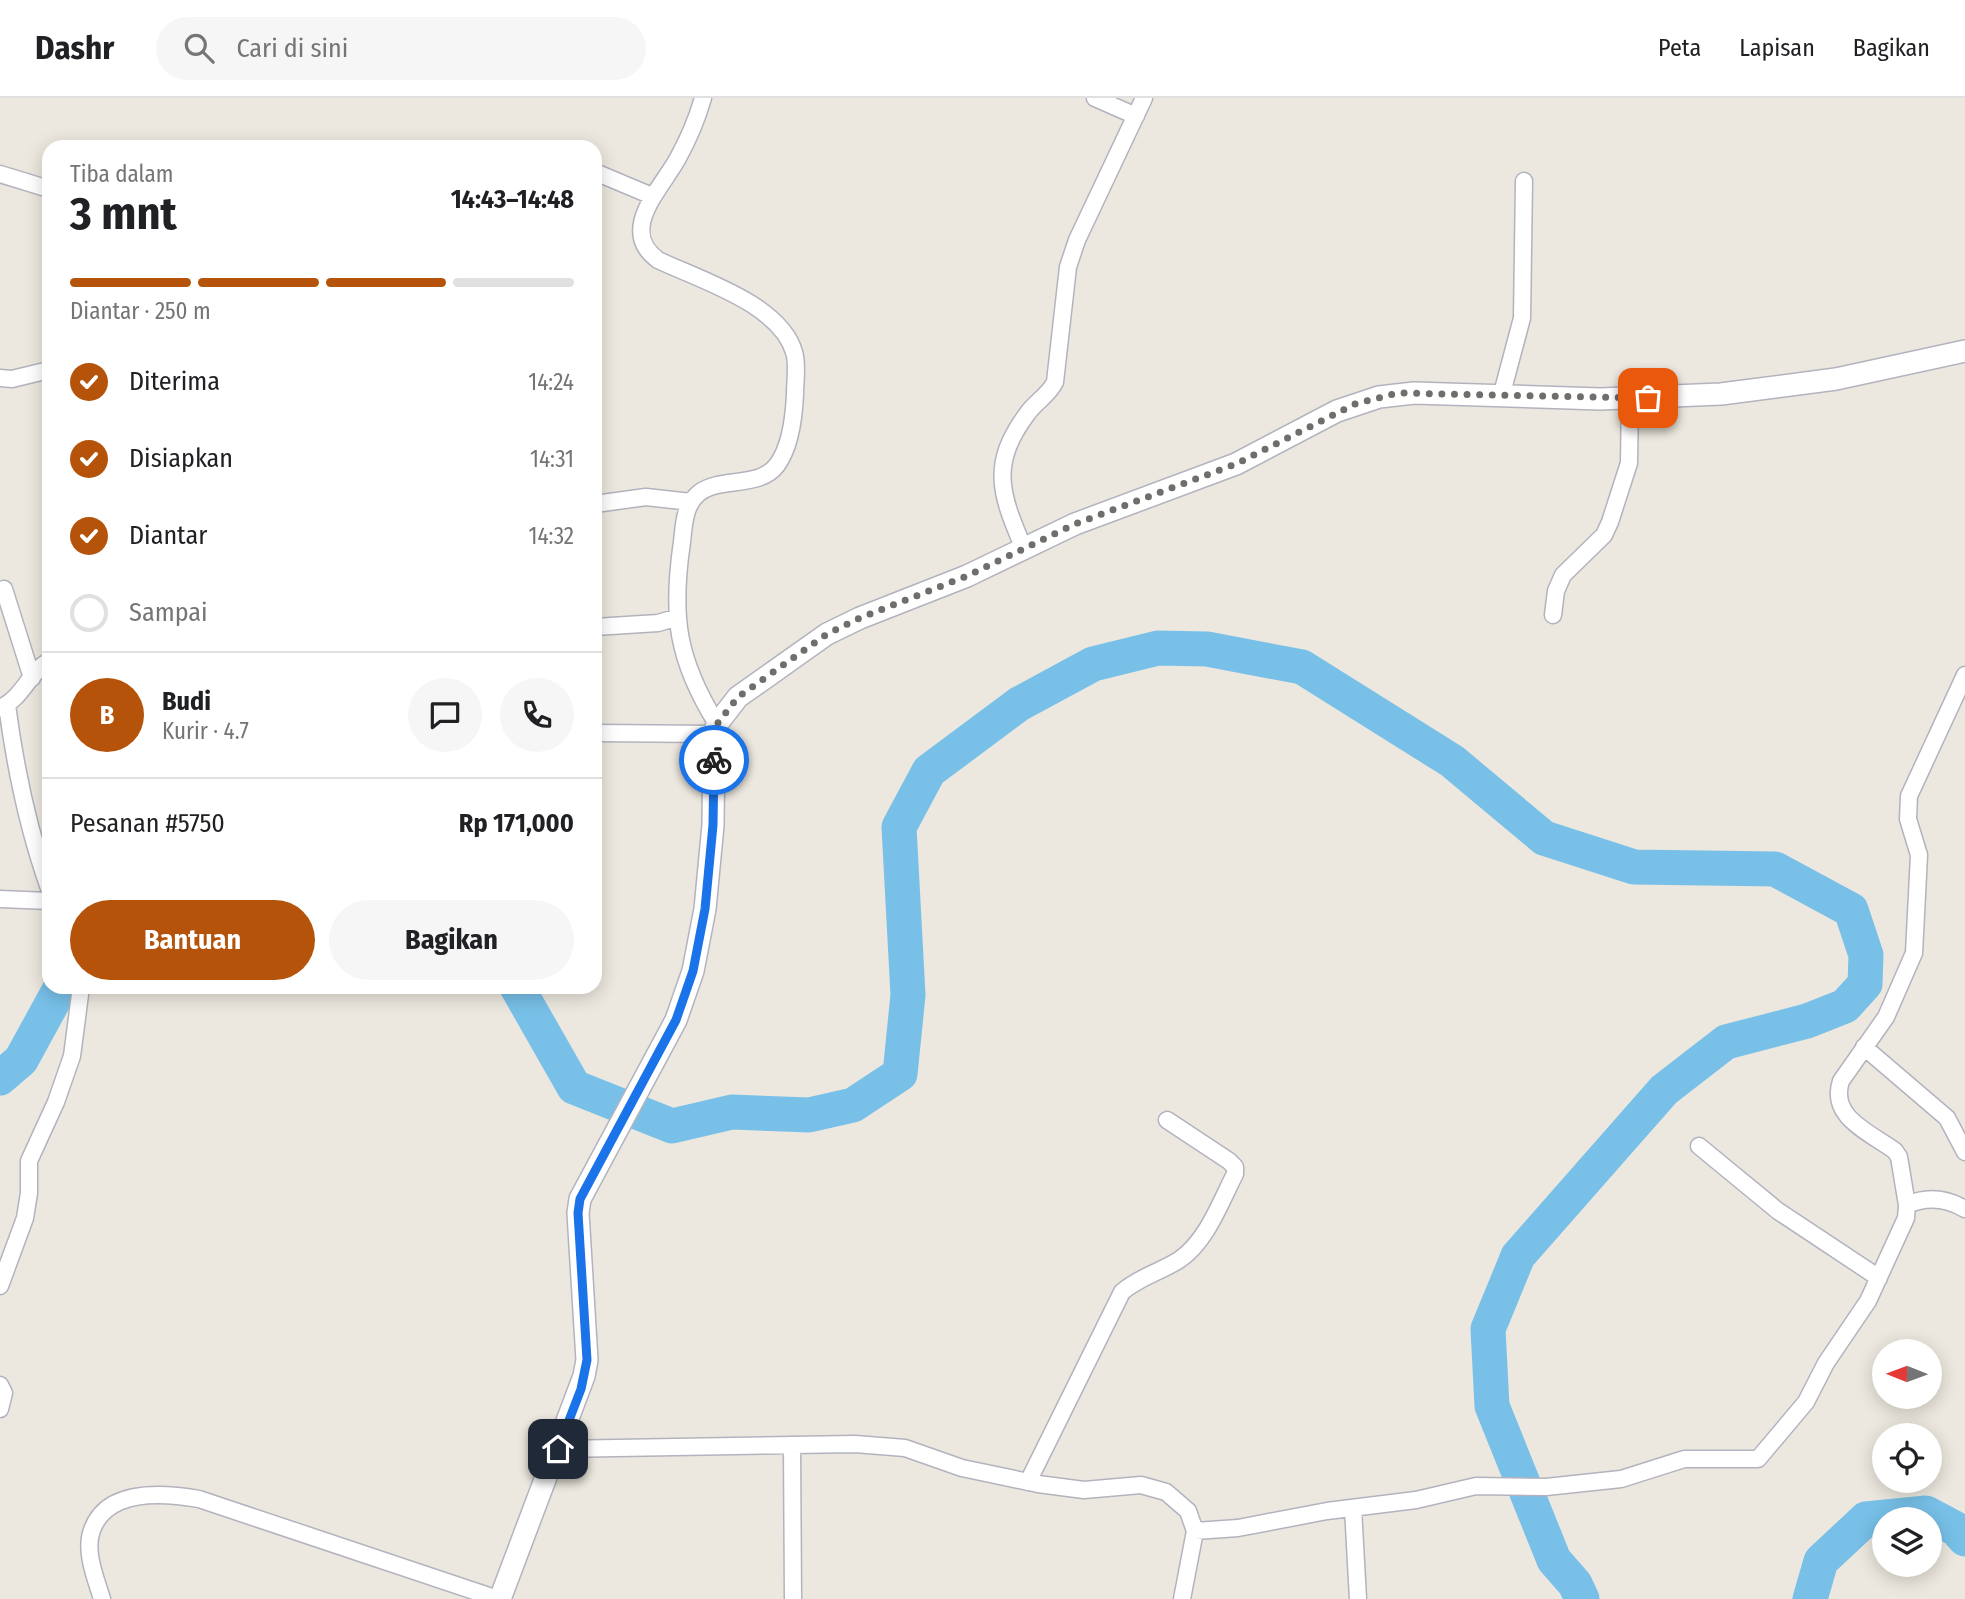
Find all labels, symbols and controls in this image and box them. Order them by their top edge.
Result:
search box [156,17,646,80]
text: Dashr [35,28,114,68]
icon: search [180,29,218,67]
text: Cari di sini [236,33,348,64]
text: Peta [1658,34,1701,62]
text: Lapisan [1739,34,1815,62]
text: Bagikan [1853,34,1930,62]
text: Tiba dalam [70,160,173,188]
text: 14:43–14:48 [451,184,574,215]
text: 3 mnt [70,186,177,241]
text: Diantar · 250 m [70,297,211,325]
icon: check [70,363,108,401]
text: Diterima [129,366,220,397]
text: 14:24 [528,368,574,396]
pin [1618,368,1678,428]
icon: bag [1629,379,1667,417]
icon: check [70,440,108,478]
text: Disiapkan [129,443,233,474]
text: 14:31 [530,445,574,473]
icon: check [70,517,108,555]
text: Diantar [129,520,207,551]
text: 14:32 [528,522,574,550]
text: Sampai [129,597,208,628]
button: chat [408,678,482,752]
button: phone [500,678,574,752]
text: Budi [162,686,211,717]
text: B [100,700,114,731]
text: Kurir · 4.7 [162,717,249,745]
courier [679,725,749,795]
icon: bike [695,741,733,779]
text: Pesanan #5750 [70,808,225,839]
text: Rp 171,000 [459,808,574,839]
button: Bantuan [70,900,315,980]
button: Bagikan [329,900,574,980]
north arrow [1872,1339,1942,1409]
map controls [1872,1339,1942,1577]
pin [528,1419,588,1479]
button: locate [1872,1423,1942,1493]
icon: home [539,1430,577,1468]
button: layers [1872,1507,1942,1577]

